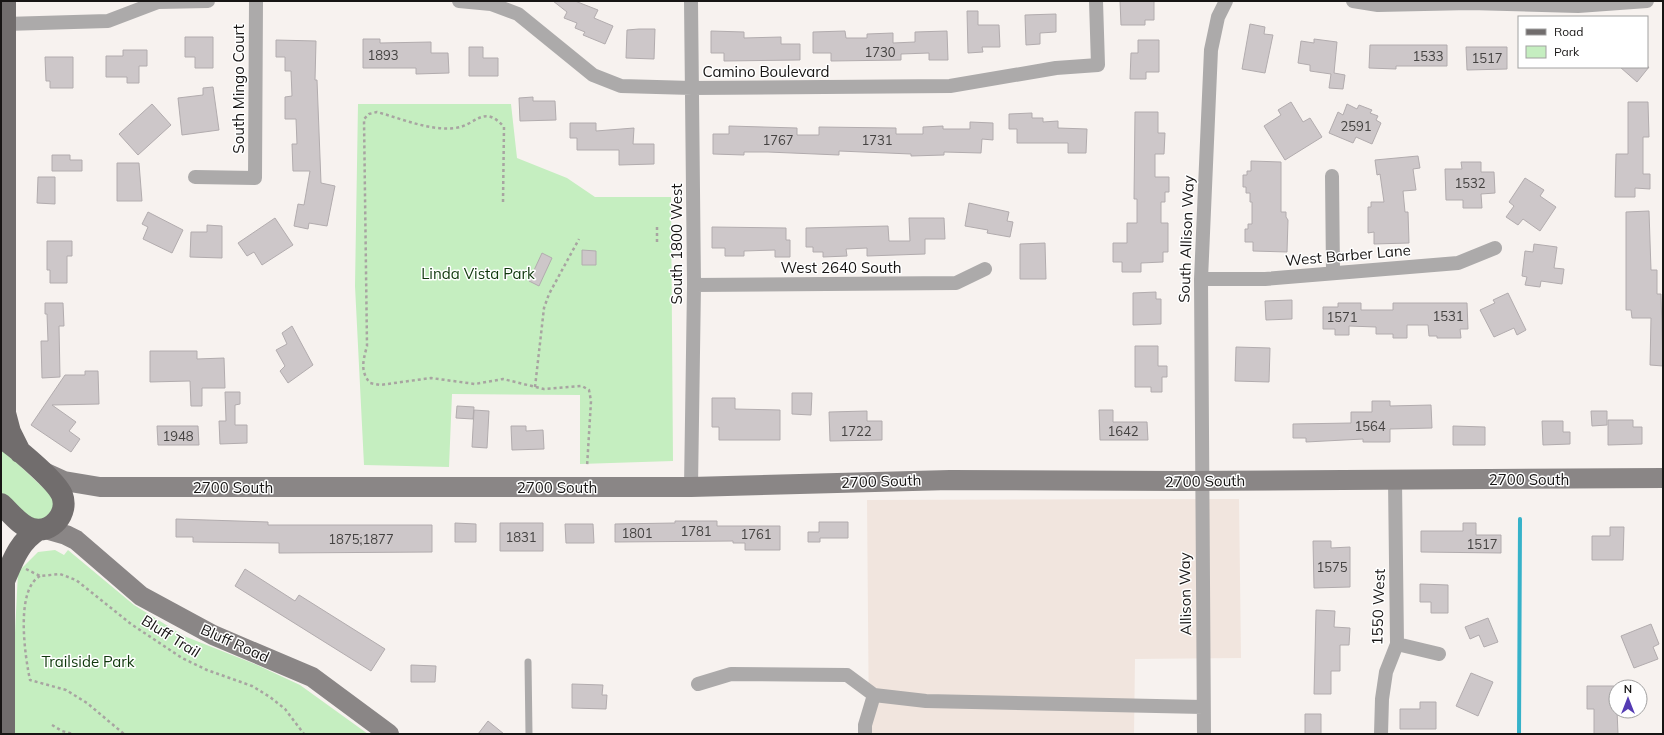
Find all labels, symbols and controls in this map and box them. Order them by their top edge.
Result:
legend [1518,16,1648,68]
street label: South Mingo Court [229,24,248,154]
text: Road [1554,24,1583,39]
house number: 1730 [864,44,896,60]
text: Park [1554,44,1580,59]
house number: 1893 [367,47,399,63]
house number: 1533 [1412,48,1444,64]
house number: 1517 [1471,50,1503,66]
street label: Camino Boulevard [702,62,830,81]
house number: 2591 [1340,118,1372,134]
house number: 1767 [762,132,794,148]
house number: 1731 [861,132,893,148]
street label: South Allison Way [1174,175,1198,303]
house number: 1532 [1454,175,1486,191]
street label: South 1800 West [667,183,686,305]
street label: West Barber Lane [1285,240,1411,270]
street label: West 2640 South [780,258,902,277]
park label: Linda Vista Park [421,264,535,283]
house number: 1531 [1432,308,1464,324]
house number: 1571 [1326,309,1358,325]
house number: 1564 [1354,418,1386,434]
house number: 1722 [840,423,872,439]
house number: 1642 [1107,423,1139,439]
house number: 1948 [162,428,194,444]
street label: 2700 South [840,470,922,492]
street label: 2700 South [1489,470,1569,489]
street label: 2700 South [1165,471,1245,491]
street label: 2700 South [193,478,273,497]
street label: 2700 South [517,478,597,497]
house number: 1781 [680,523,712,539]
house number: 1801 [621,525,653,541]
house number: 1761 [740,526,772,542]
house number: 1831 [505,529,537,545]
house number: 1875;1877 [328,531,394,547]
house number: 1517 [1466,536,1498,552]
street label: Allison Way [1175,552,1195,636]
house number: 1575 [1316,559,1348,575]
street label: 1550 West [1367,568,1389,646]
street label: Bluff Trail [138,611,204,661]
street label: Bluff Road [198,619,272,667]
park label: Trailside Park [41,652,135,671]
north arrow [1608,679,1648,719]
text: N [1624,682,1632,696]

